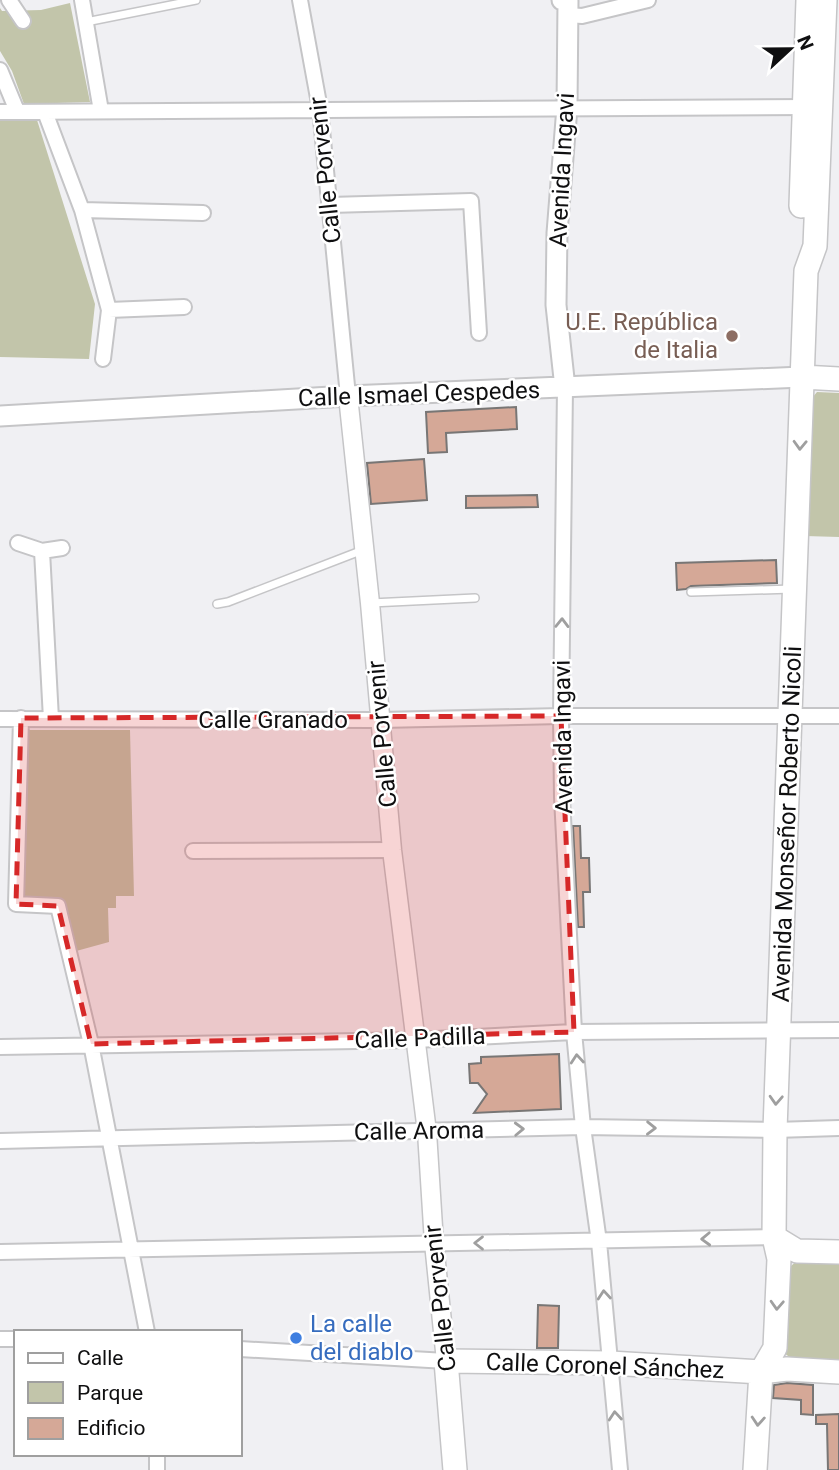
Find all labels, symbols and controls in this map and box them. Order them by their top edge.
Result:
north arrow [755,14,825,84]
text: N [792,32,818,53]
street label: Avenida Ingavi [544,92,580,248]
street label: Calle Porvenir [303,95,347,245]
place label: U.E. República de Italia [565,308,718,364]
marker: U.E. República de Italia [724,328,740,344]
street label: Calle Ismael Cespedes [298,376,540,412]
one-way arrow [792,440,808,451]
one-way arrow [554,617,570,628]
street label: Avenida Monseñor Roberto Nicoli [767,645,807,1003]
street label: Calle Porvenir [362,659,402,809]
street label: Avenida Ingavi [548,660,578,814]
street label: Calle Granado [198,706,348,734]
street label: Calle Padilla [354,1022,486,1054]
one-way arrow [569,1054,584,1065]
one-way arrow [769,1095,784,1106]
street label: Calle Aroma [354,1116,484,1146]
one-way arrow [515,1121,525,1137]
one-way arrow [646,1121,657,1136]
street label: Calle Porvenir [418,1223,462,1373]
one-way arrow [700,1232,711,1247]
one-way arrow [473,1235,483,1251]
one-way arrow [596,1289,611,1301]
one-way arrow [769,1300,784,1311]
place label: La calle del diablo [310,1310,413,1366]
legend [14,1330,242,1456]
marker: La calle del diablo [288,1330,304,1346]
text: Calle [77,1346,123,1370]
street label: Calle Coronel Sánchez [485,1348,725,1384]
text: Parque [77,1381,143,1405]
one-way arrow [608,1411,623,1422]
text: Edificio [77,1416,145,1440]
one-way arrow [751,1416,766,1427]

